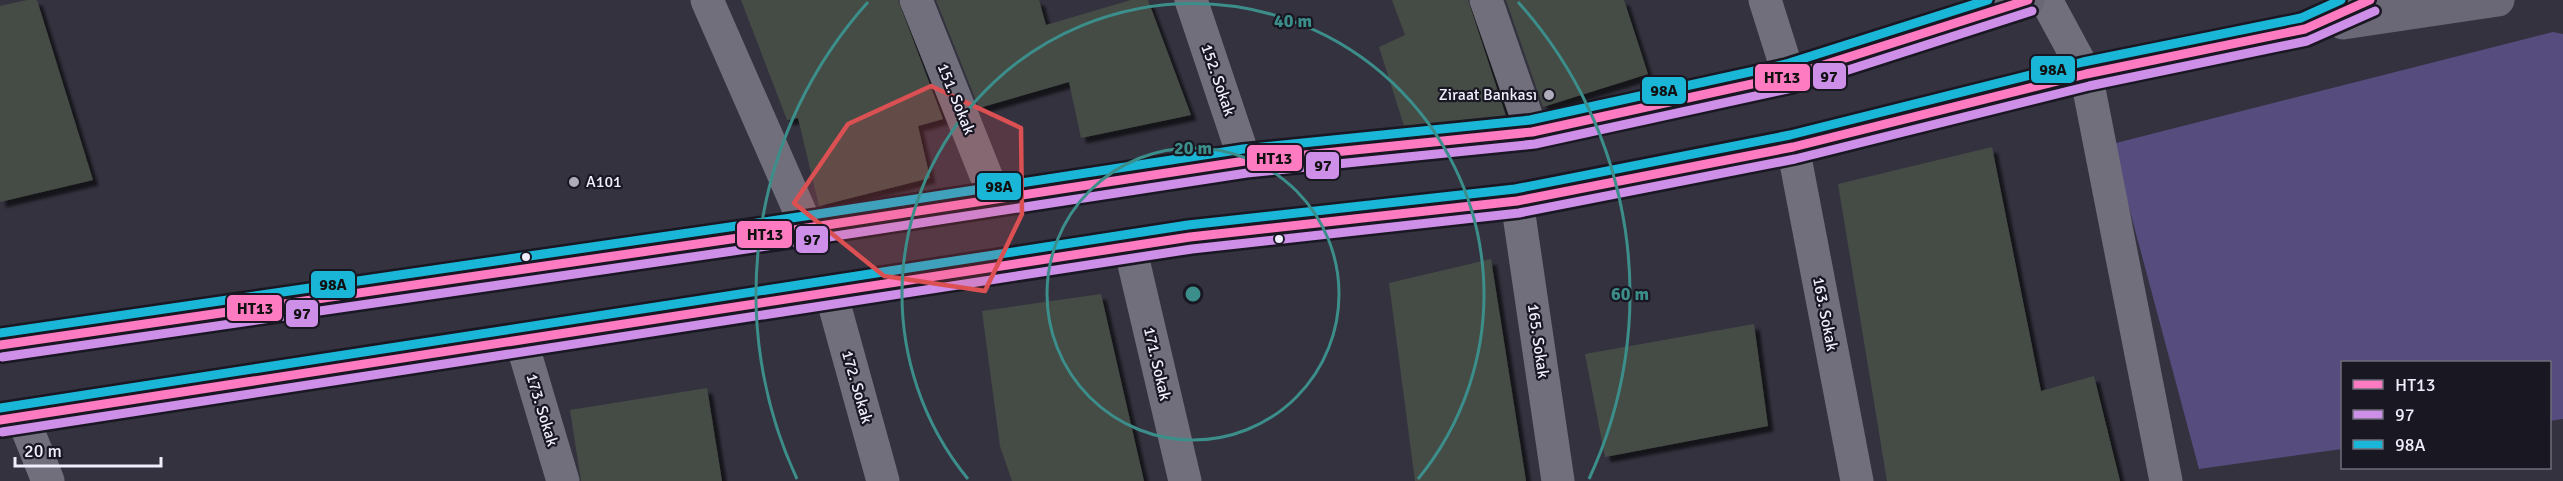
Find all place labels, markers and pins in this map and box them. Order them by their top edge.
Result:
place label: Ziraat Bankası [1439,85,1537,105]
marker: Ziraat Bankası [1542,88,1556,102]
place label: A101 [586,172,622,192]
marker: A101 [567,175,581,189]
unlabelled marker [1273,233,1285,245]
unlabelled marker [520,251,532,263]
centre of rings [1183,284,1203,304]

